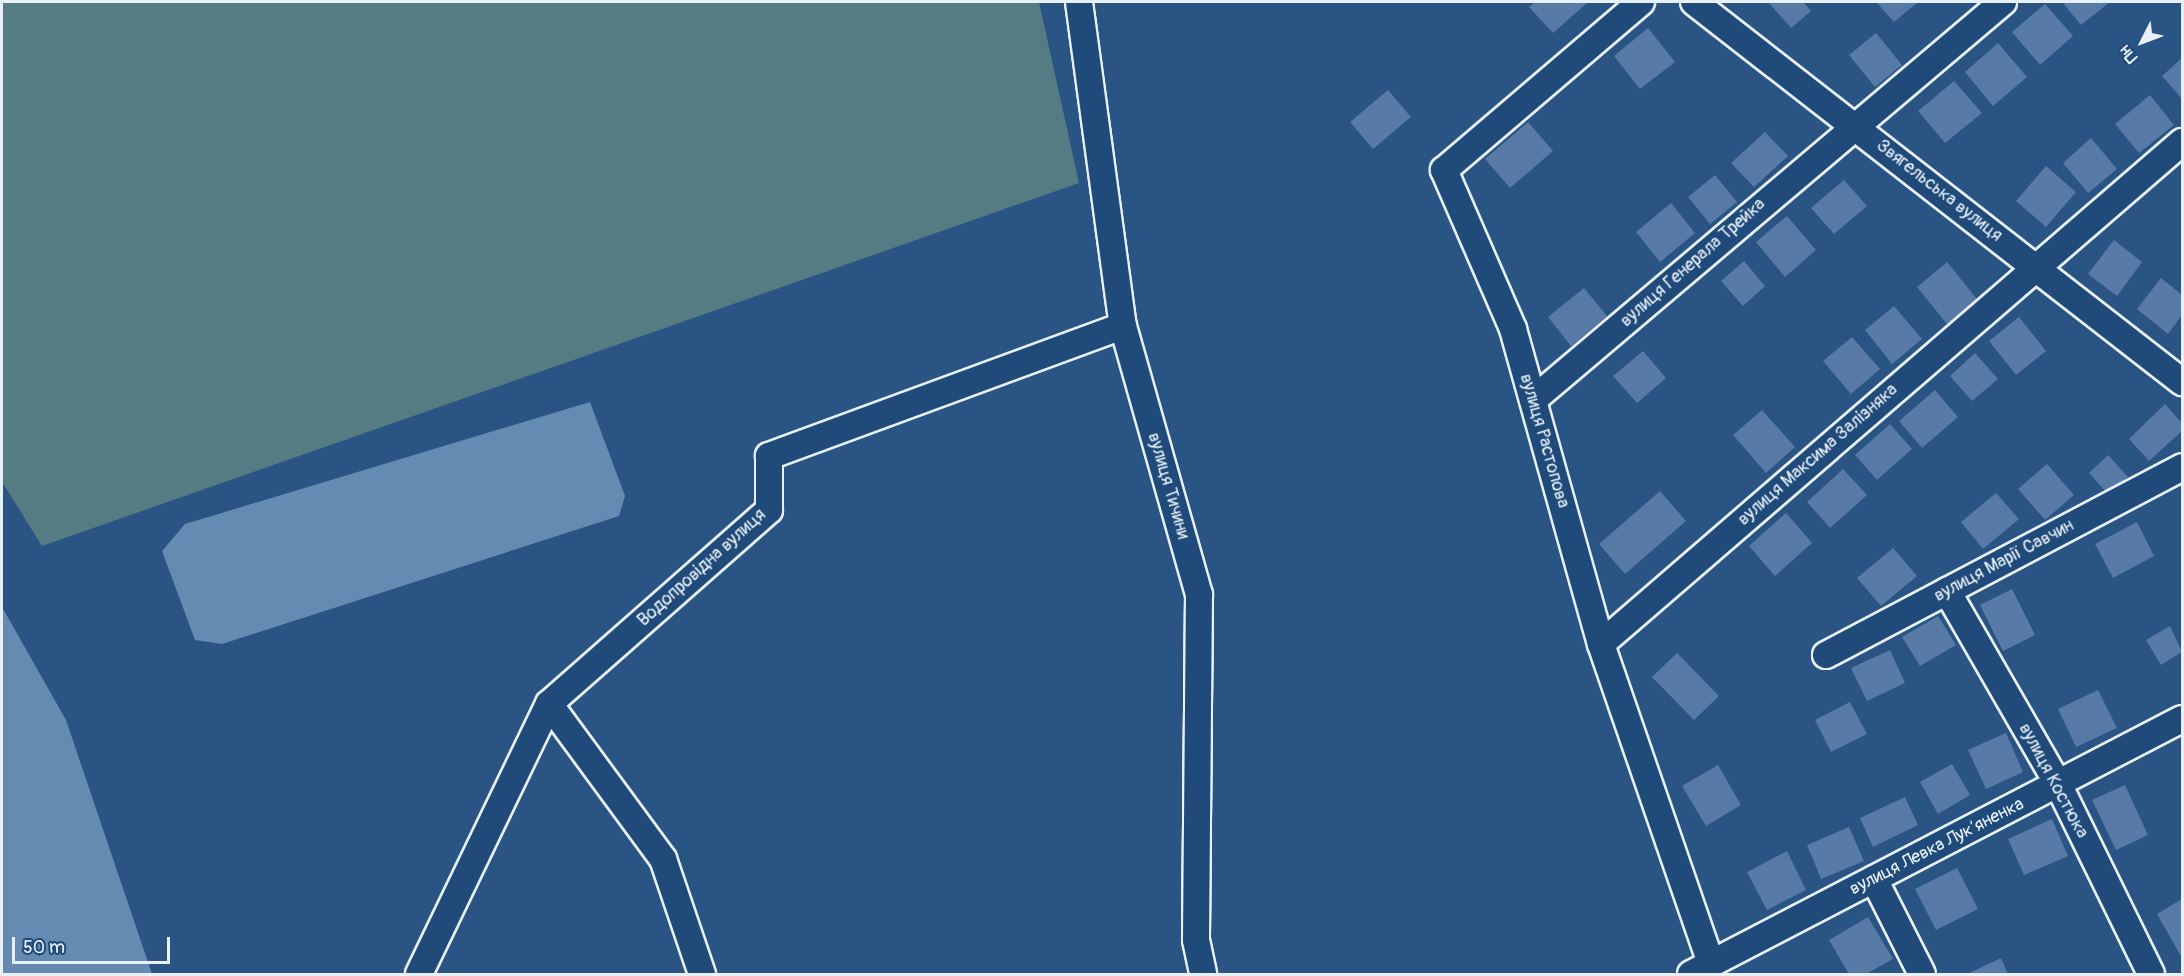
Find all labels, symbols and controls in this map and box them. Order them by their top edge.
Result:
north arrow [2112,12,2172,72]
text: Пн [2115,41,2142,67]
street label: Звягельська вулиця [1872,135,2006,247]
street label: вулиця Генерала Трейка [1616,194,1770,332]
street label: вулиця Растопова [1515,371,1573,511]
street label: вулиця Максима Залізняка [1733,380,1903,530]
street label: вулиця Тичини [1142,430,1194,542]
street label: Водопровідна вулиця [633,505,771,631]
street label: вулиця Марії Савчин [1930,515,2078,607]
street label: вулиця Костюка [2014,720,2092,842]
street label: вулиця Левка Лукʼяненка [1846,794,2028,900]
scale bar [15,925,172,963]
text: 50 m [23,936,65,959]

